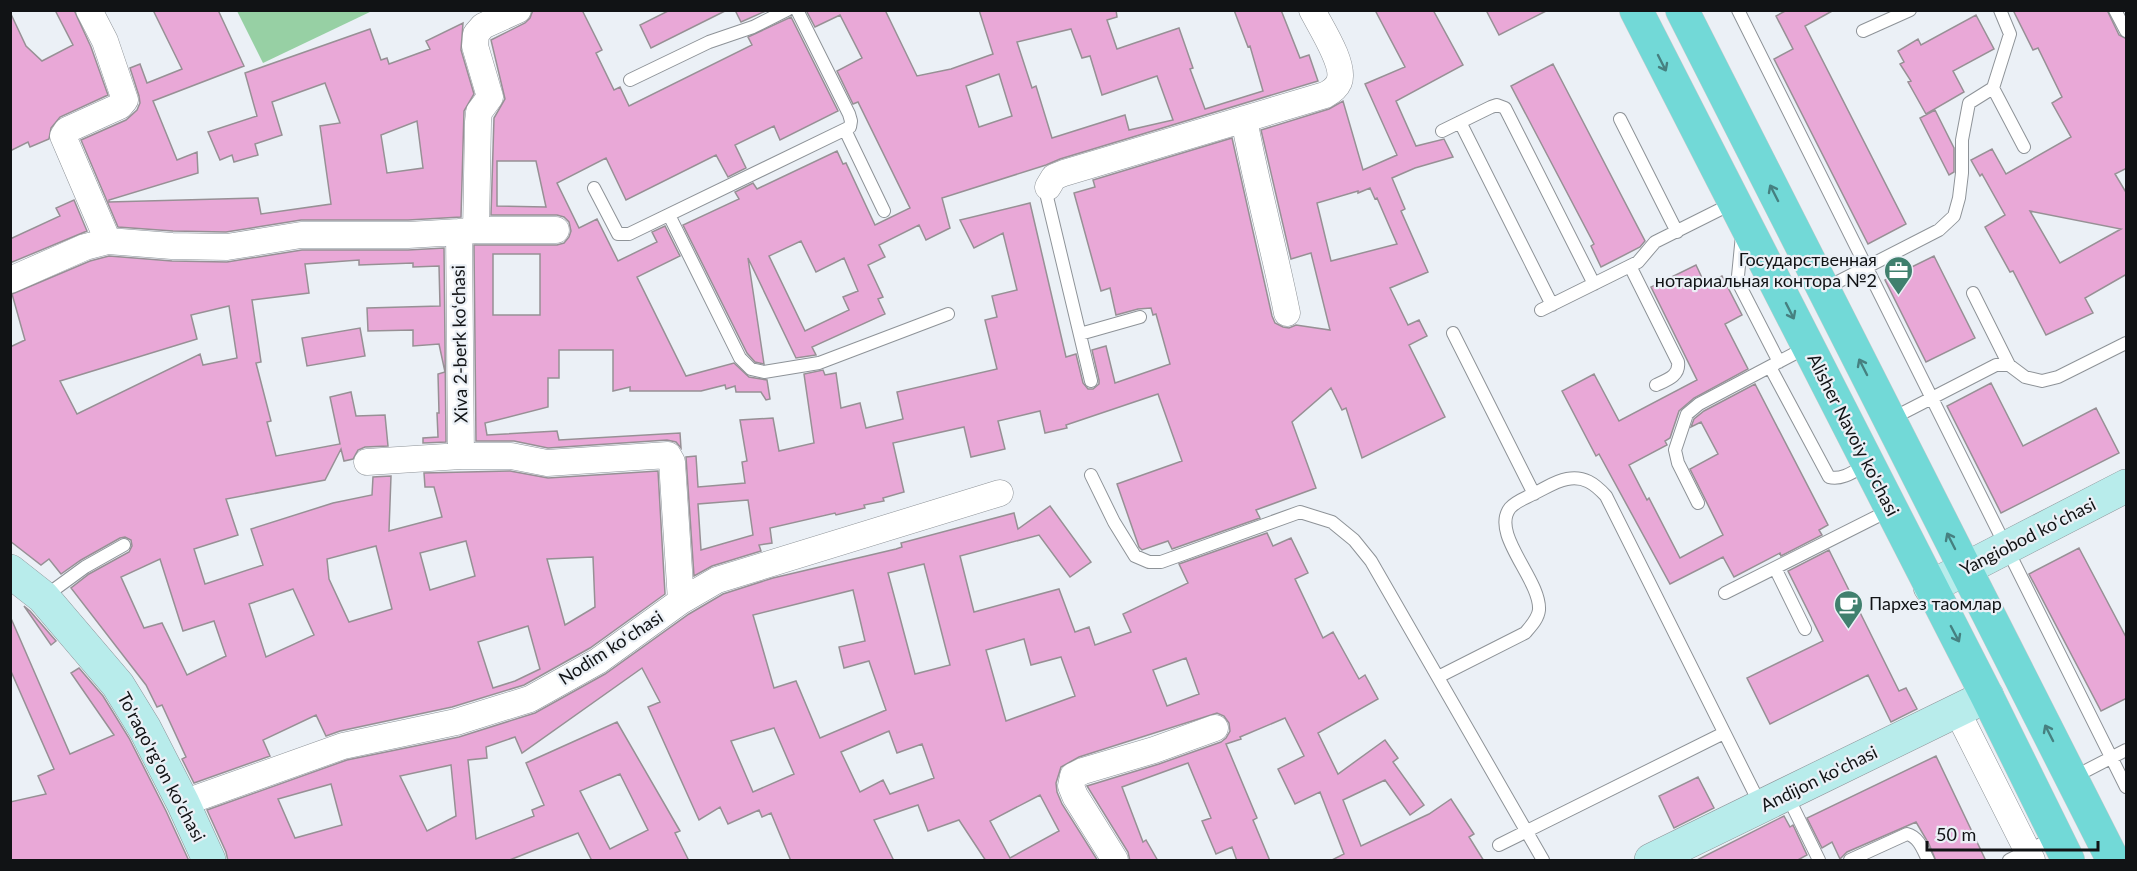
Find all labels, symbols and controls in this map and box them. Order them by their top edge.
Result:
one-way arrow [1657,53,1669,71]
one-way arrow [1768,184,1780,202]
place label: Государственная нотариальная контора №2 [1655,248,1877,291]
office icon: Государственная нотариальная контора №2 [1882,254,1914,296]
street label: Xiva 2-berk koʻchasi [447,265,471,423]
one-way arrow [1784,301,1796,319]
street label: Alisher Navoiy ko'chasi [1803,350,1904,520]
one-way arrow [1857,359,1869,376]
street label: Yangiobod koʻchasi [1956,492,2099,580]
one-way arrow [1945,532,1956,550]
cafe icon: Пархез таомлар [1832,588,1864,630]
place label: Пархез таомлар [1869,592,2002,614]
street label: Nodim koʻchasi [554,605,667,689]
one-way arrow [1949,625,1961,642]
street label: To'raqo'rg'on ko'chasi [113,688,211,845]
one-way arrow [2043,724,2055,742]
street label: Andijon ko'chasi [1757,740,1881,816]
scale bar [1927,814,2098,852]
text: 50 m [1936,823,1976,845]

